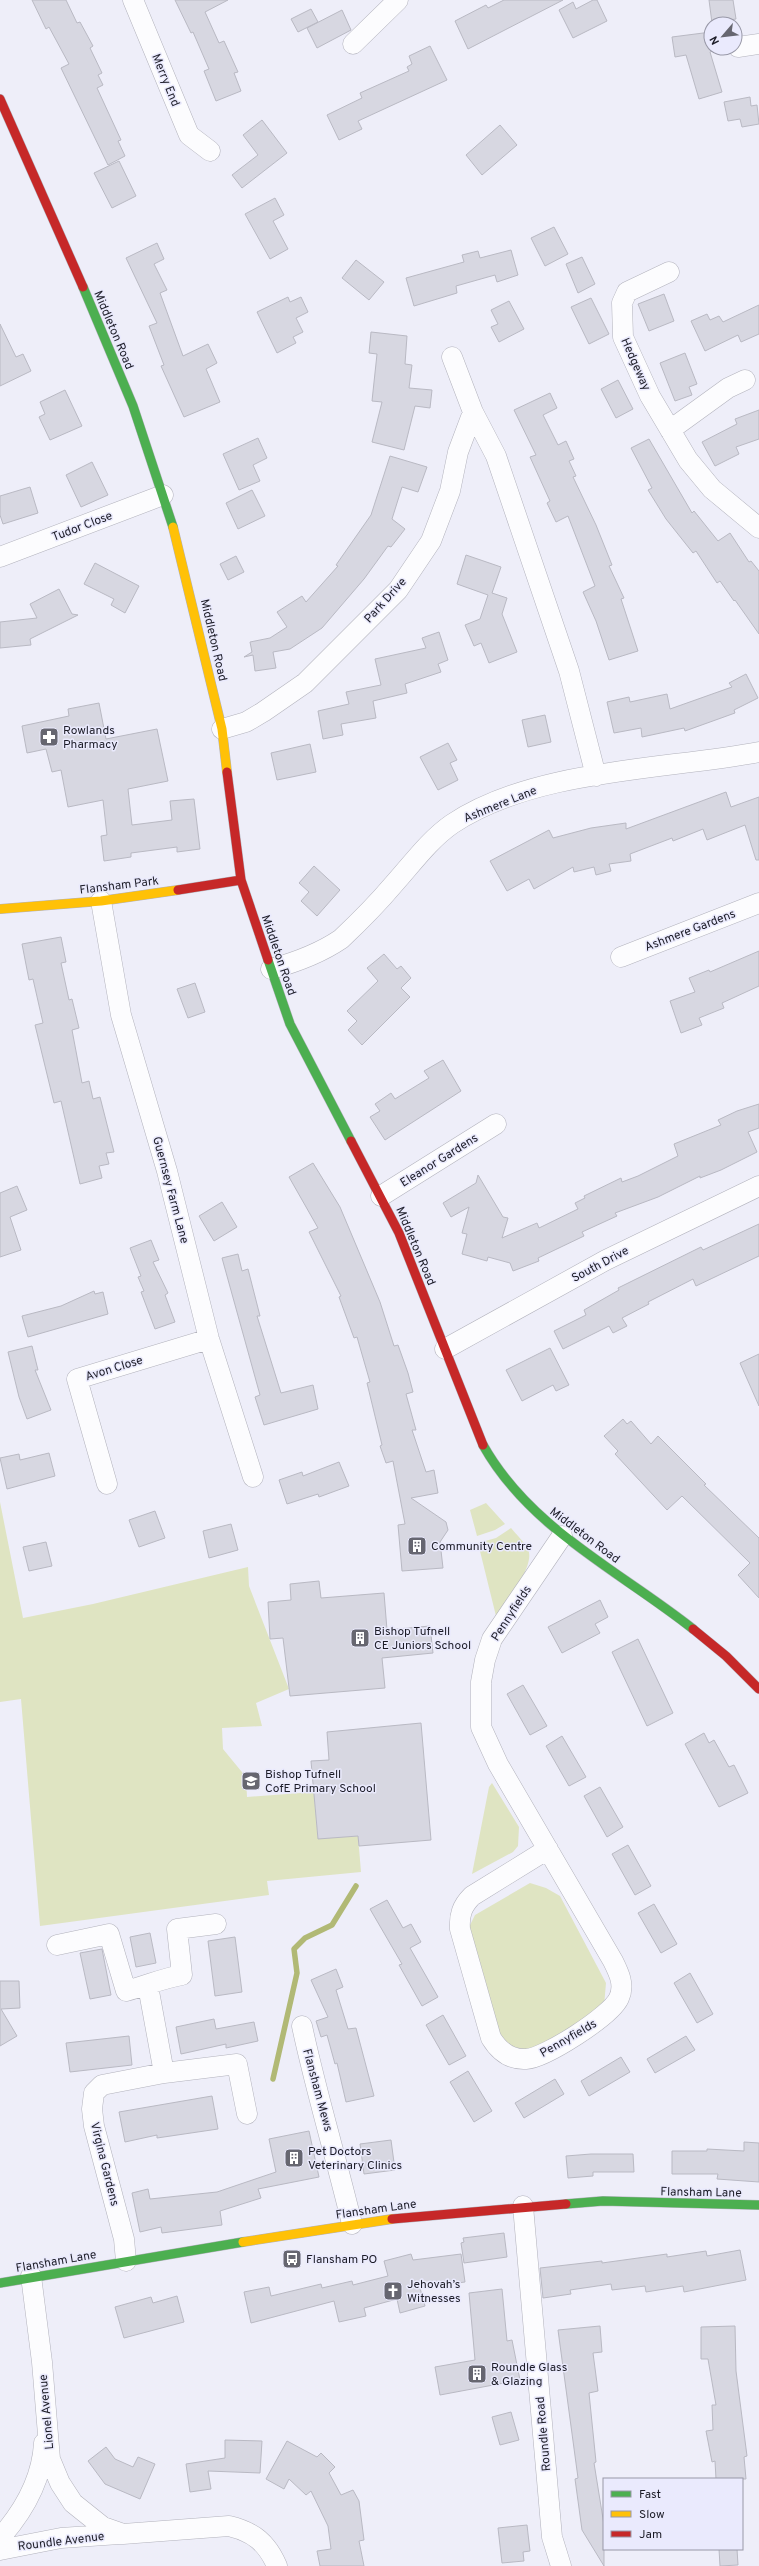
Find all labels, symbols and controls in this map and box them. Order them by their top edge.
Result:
north arrow [703,16,743,56]
text: N [707,33,723,47]
street label: Merry End [147,52,183,109]
street label: Middleton Road [89,289,137,372]
street label: Hedgeway [616,336,654,393]
street label: Tudor Close [50,508,115,546]
street label: Park Drive [361,574,410,627]
street label: Middleton Road [196,597,230,683]
place label: Rowlands Pharmacy [63,723,118,753]
pharmacy icon: Rowlands Pharmacy [38,726,60,748]
street label: Ashmere Lane [461,783,539,827]
street label: Flansham Park [79,873,160,899]
street label: Ashmere Gardens [643,906,738,956]
street label: Middleton Road [257,913,299,998]
street label: Eleanor Gardens [398,1130,482,1191]
street label: Guernsey Farm Lane [148,1135,192,1246]
street label: Middleton Road [391,1205,439,1288]
street label: South Drive [569,1243,632,1287]
street label: Avon Close [84,1353,145,1385]
street label: Middleton Road [546,1504,623,1567]
building icon: Community Centre [406,1535,428,1557]
place label: Community Centre [431,1539,532,1555]
street label: Pennyfields [488,1583,536,1644]
place label: Bishop Tufnell CE Juniors School [374,1624,471,1654]
building icon: Bishop Tufnell CE Juniors School [349,1627,371,1649]
place label: Bishop Tufnell CofE Primary School [265,1767,376,1797]
school or university icon: Bishop Tufnell CofE Primary School [240,1770,262,1792]
street label: Pennyfields [537,2016,600,2062]
street label: Flansham Mews [298,2047,336,2133]
street label: Virgina Gardens [86,2121,122,2208]
place label: Pet Doctors Veterinary Clinics [308,2144,402,2174]
building icon: Pet Doctors Veterinary Clinics [283,2147,305,2169]
street label: Flansham Lane [660,2184,742,2202]
street label: Flansham Lane [335,2196,418,2224]
street label: Flansham Lane [15,2247,98,2277]
bus stop icon: Flansham PO [281,2248,303,2270]
place label: Flansham PO [306,2252,377,2268]
place label: Jehovah’s Witnesses [407,2277,461,2307]
church icon: Jehovah’s Witnesses [382,2280,404,2302]
place label: Roundle Glass & Glazing [491,2360,567,2390]
building icon: Roundle Glass & Glazing [466,2363,488,2385]
street label: Lionel Avenue [36,2374,58,2450]
street label: Roundle Road [533,2396,555,2472]
legend [603,2478,743,2550]
text: Fast [639,2487,661,2503]
text: Slow [639,2507,665,2523]
text: Jam [639,2527,662,2543]
street label: Roundle Avenue [17,2529,105,2555]

